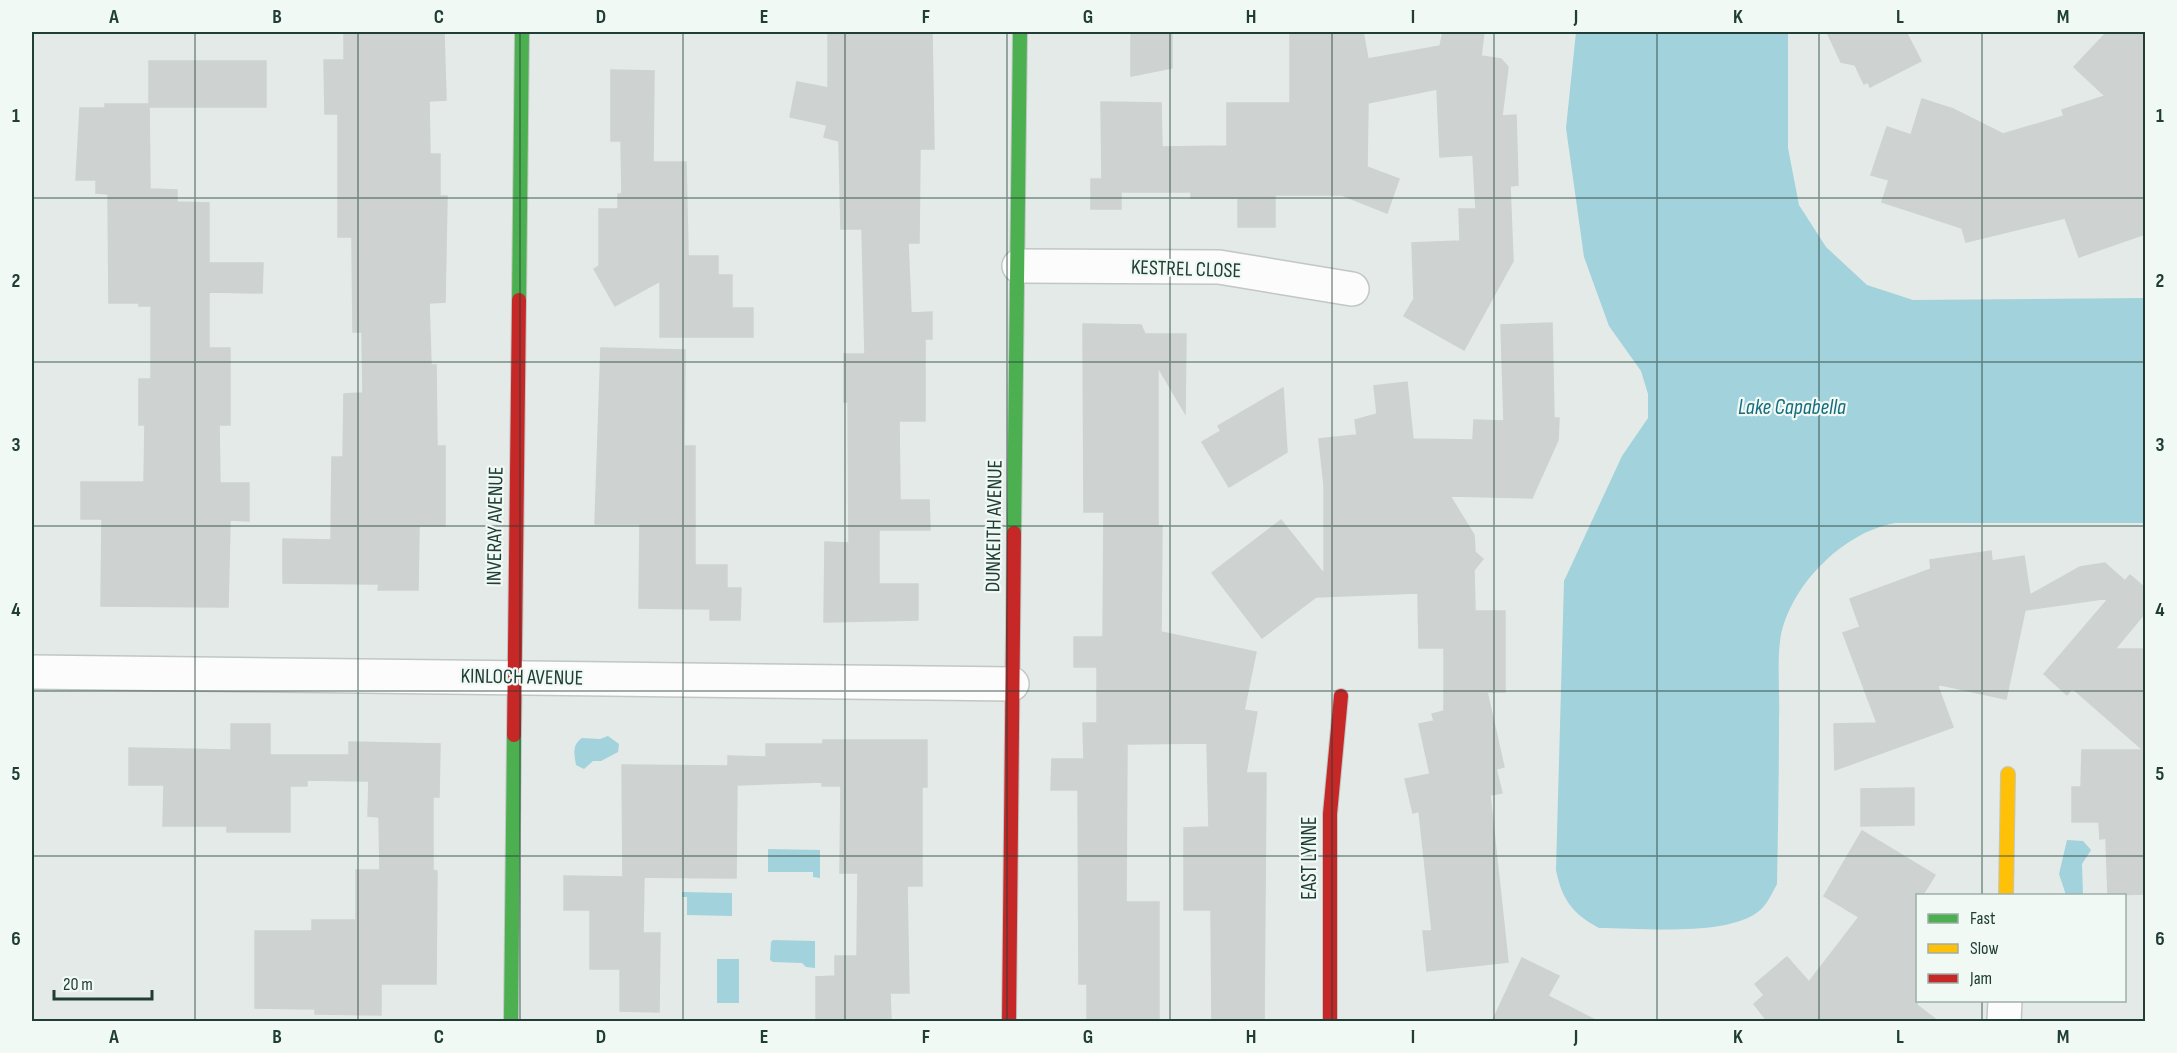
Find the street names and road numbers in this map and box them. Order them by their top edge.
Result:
street label: KESTREL CLOSE [1130,255,1242,283]
street label: DUNKEITH AVENUE [980,460,1008,592]
street label: INVERAY AVENUE [481,466,509,586]
street label: KINLOCH AVENUE [461,663,583,691]
street label: EAST LYNNE [1297,816,1322,900]

